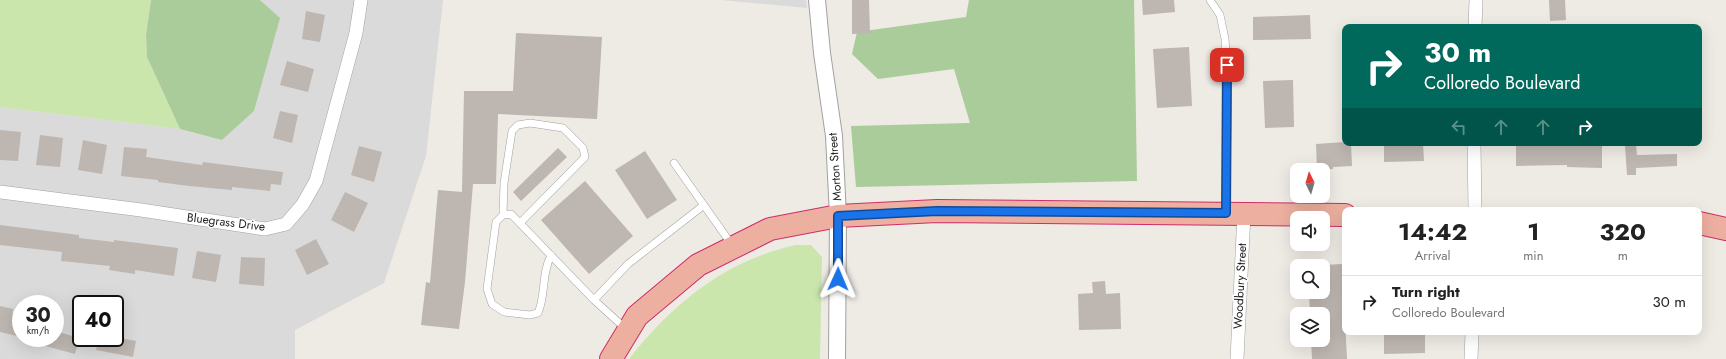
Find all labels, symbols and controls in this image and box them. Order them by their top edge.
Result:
text: 30 m [1424,32,1491,73]
icon: right [1358,40,1410,92]
pin [1210,48,1244,82]
icon: arrive [1216,54,1238,76]
text: Colloredo Boulevard [1424,70,1580,96]
icon: left [1448,116,1470,138]
icon: ahead [1490,116,1512,138]
icon: ahead [1532,116,1554,138]
icon: right [1574,116,1596,138]
street label: Morton Street [824,132,846,202]
north arrow [1290,163,1330,203]
map controls [1290,163,1330,347]
street label: Bluegrass Drive [186,208,266,236]
button: sound [1290,211,1330,251]
text: 14:42 [1398,214,1467,249]
text: 1 [1527,214,1539,249]
text: 320 [1599,214,1646,249]
street label: Woodbury Street [1229,242,1251,329]
text: Arrival [1415,246,1450,265]
text: min [1523,246,1544,265]
text: m [1618,246,1628,265]
position arrow [817,258,859,300]
button: search [1290,259,1330,299]
text: Turn right [1392,281,1460,303]
icon: right [1358,291,1380,313]
text: 30 m [1653,291,1686,313]
speed limit sign: 40 [72,295,124,347]
text: 30 [25,301,51,330]
text: Colloredo Boulevard [1392,303,1505,322]
button: layers [1290,307,1330,347]
text: km/h [27,323,49,338]

